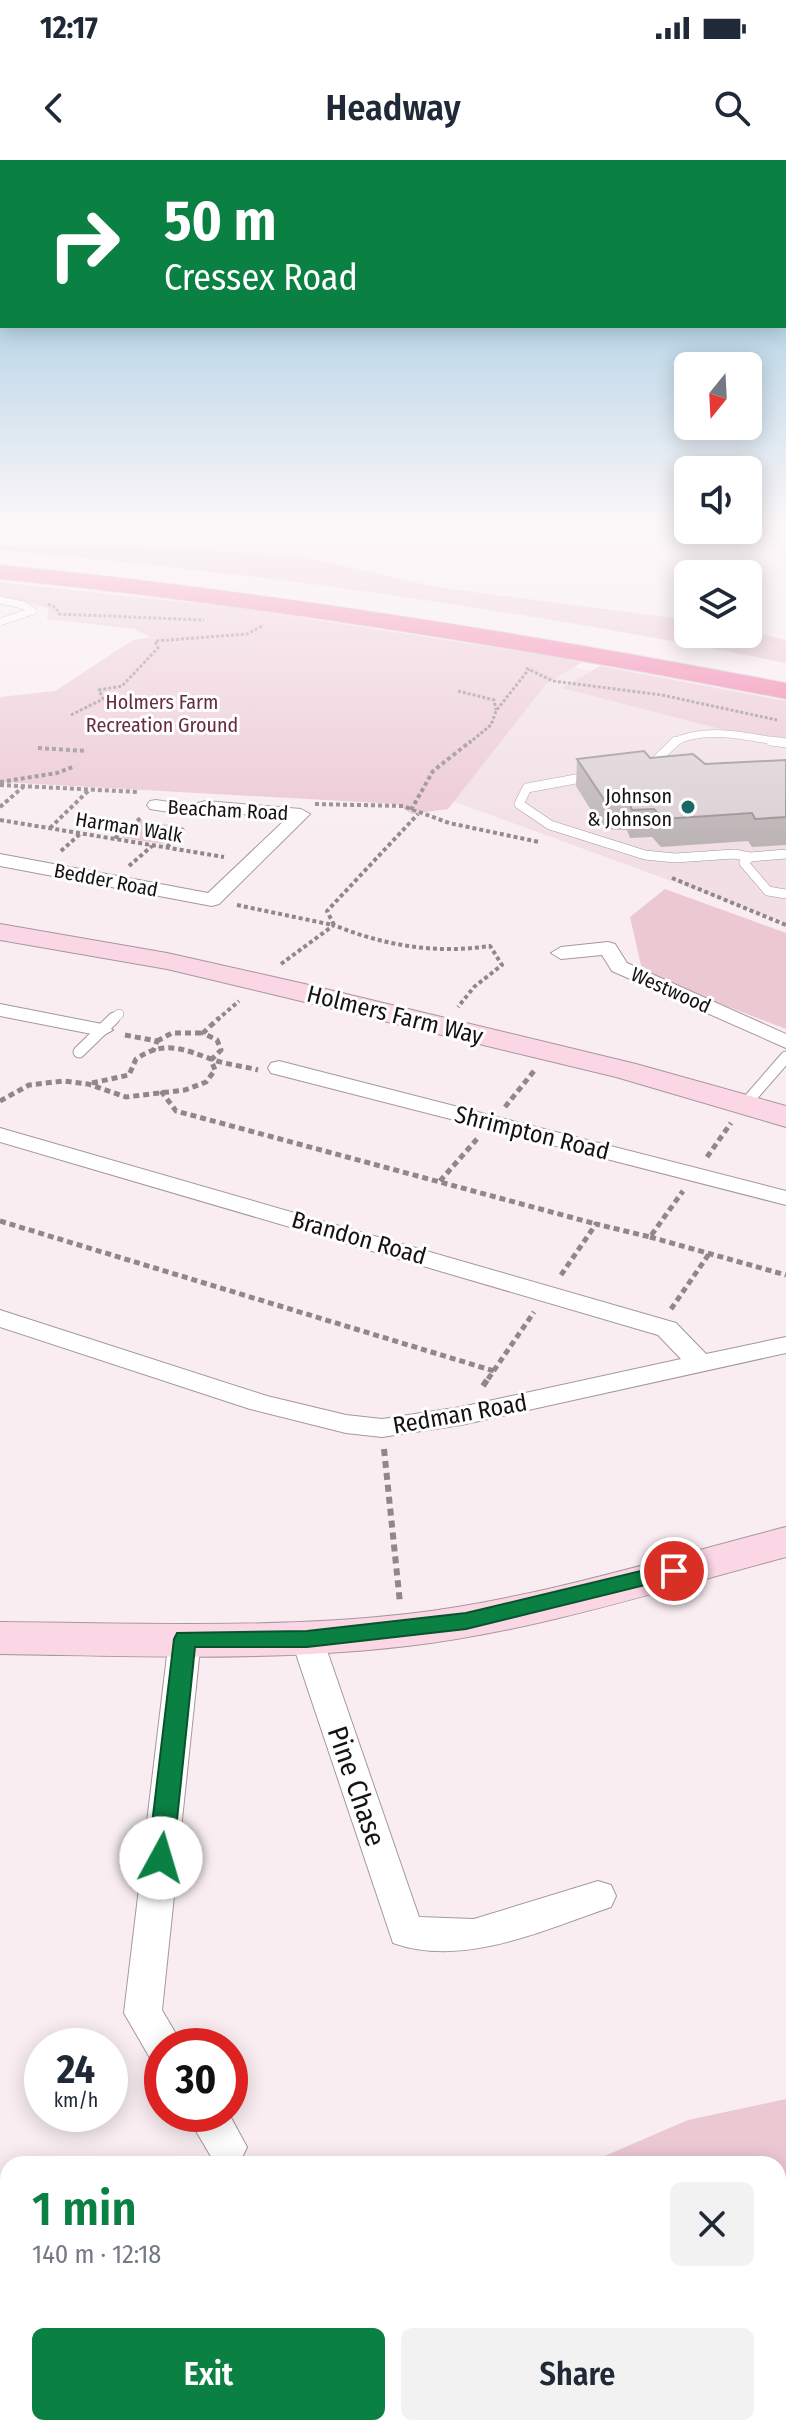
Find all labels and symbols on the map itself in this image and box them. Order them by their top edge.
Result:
north arrow [674,352,762,440]
park label: Holmers Farm Recreation Ground [86,690,238,737]
place label: Johnson & Johnson [587,784,672,831]
street label: Beacham Road [167,795,289,825]
marker: Johnson & Johnson [679,798,697,816]
street label: Harman Walk [74,807,185,847]
street label: Bedder Road [52,858,160,902]
street label: Westwood [627,962,715,1018]
street label: Holmers Farm Way [304,980,486,1050]
street label: Shrimpton Road [452,1100,612,1166]
street label: Brandon Road [288,1205,430,1271]
street label: Redman Road [391,1388,529,1440]
pin [640,1537,708,1605]
street label: Pine Chase [321,1722,392,1851]
position arrow [119,1816,203,1900]
speed limit sign: 30 [144,2028,248,2132]

